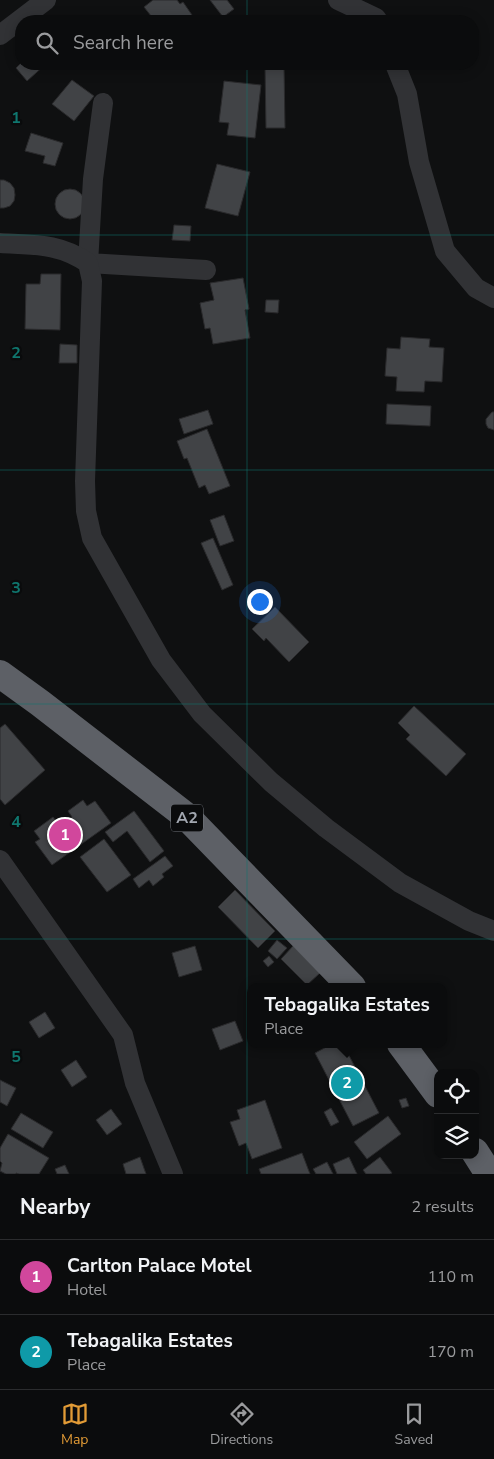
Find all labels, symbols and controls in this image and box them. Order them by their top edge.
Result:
search box [15,15,479,70]
icon: search [33,29,61,57]
text: Search here [73,30,174,56]
text: 1 [11,107,21,129]
text: 2 [11,342,21,364]
text: 3 [11,577,21,599]
your location [247,589,273,615]
road number: A2 [171,804,203,831]
text: 4 [11,811,21,833]
pin: 1 [49,816,81,854]
popup [247,983,447,1048]
text: Tebagalika Estates [264,992,430,1018]
text: Place [264,1018,303,1040]
text: 5 [11,1046,21,1068]
pin: 2 [331,1064,363,1102]
map controls [434,1069,479,1159]
button: locate [434,1069,479,1114]
button: layers [434,1114,479,1159]
text: Nearby [20,1193,90,1221]
text: 2 results [412,1196,474,1218]
text: Carlton Palace Motel [67,1253,252,1279]
text: 1 [31,1266,41,1288]
text: 110 m [427,1266,474,1288]
text: Hotel [67,1279,107,1301]
text: Tebagalika Estates [67,1328,233,1354]
text: 2 [31,1341,41,1363]
text: 170 m [427,1341,474,1363]
text: Place [67,1354,106,1376]
tab: Map [61,1400,89,1449]
tab: Directions [210,1400,273,1449]
tab: Saved [395,1400,433,1449]

